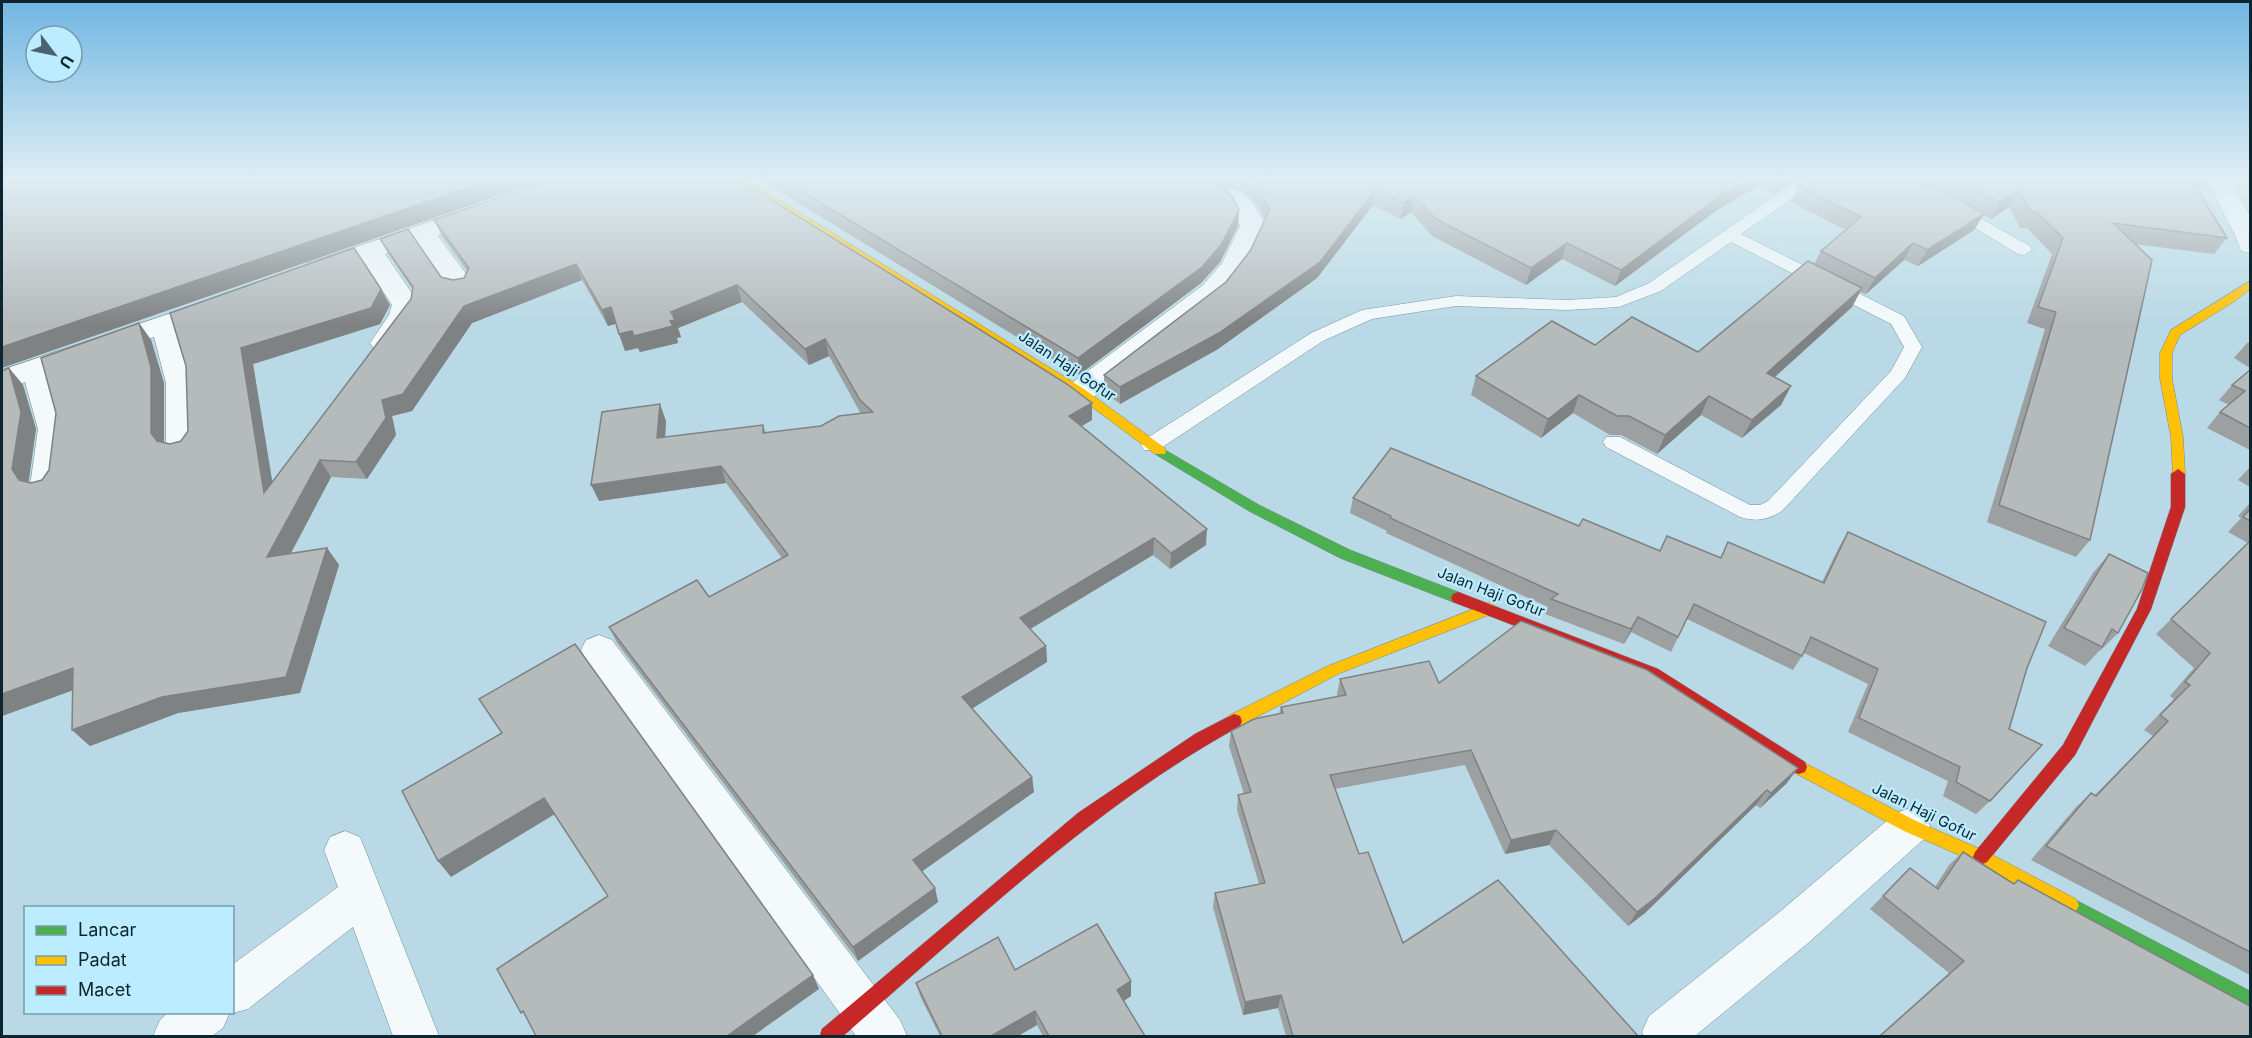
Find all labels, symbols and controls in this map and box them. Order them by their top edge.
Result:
north arrow [24,24,84,84]
text: U [55,52,78,72]
street label: Jalan Haji Gofur [1015,326,1120,405]
street label: Jalan Haji Gofur [1435,562,1548,621]
street label: Jalan Haji Gofur [1869,778,1980,845]
legend [24,906,234,1014]
text: Lancar [78,919,136,940]
text: Padat [78,949,127,970]
text: Macet [78,979,131,1000]

